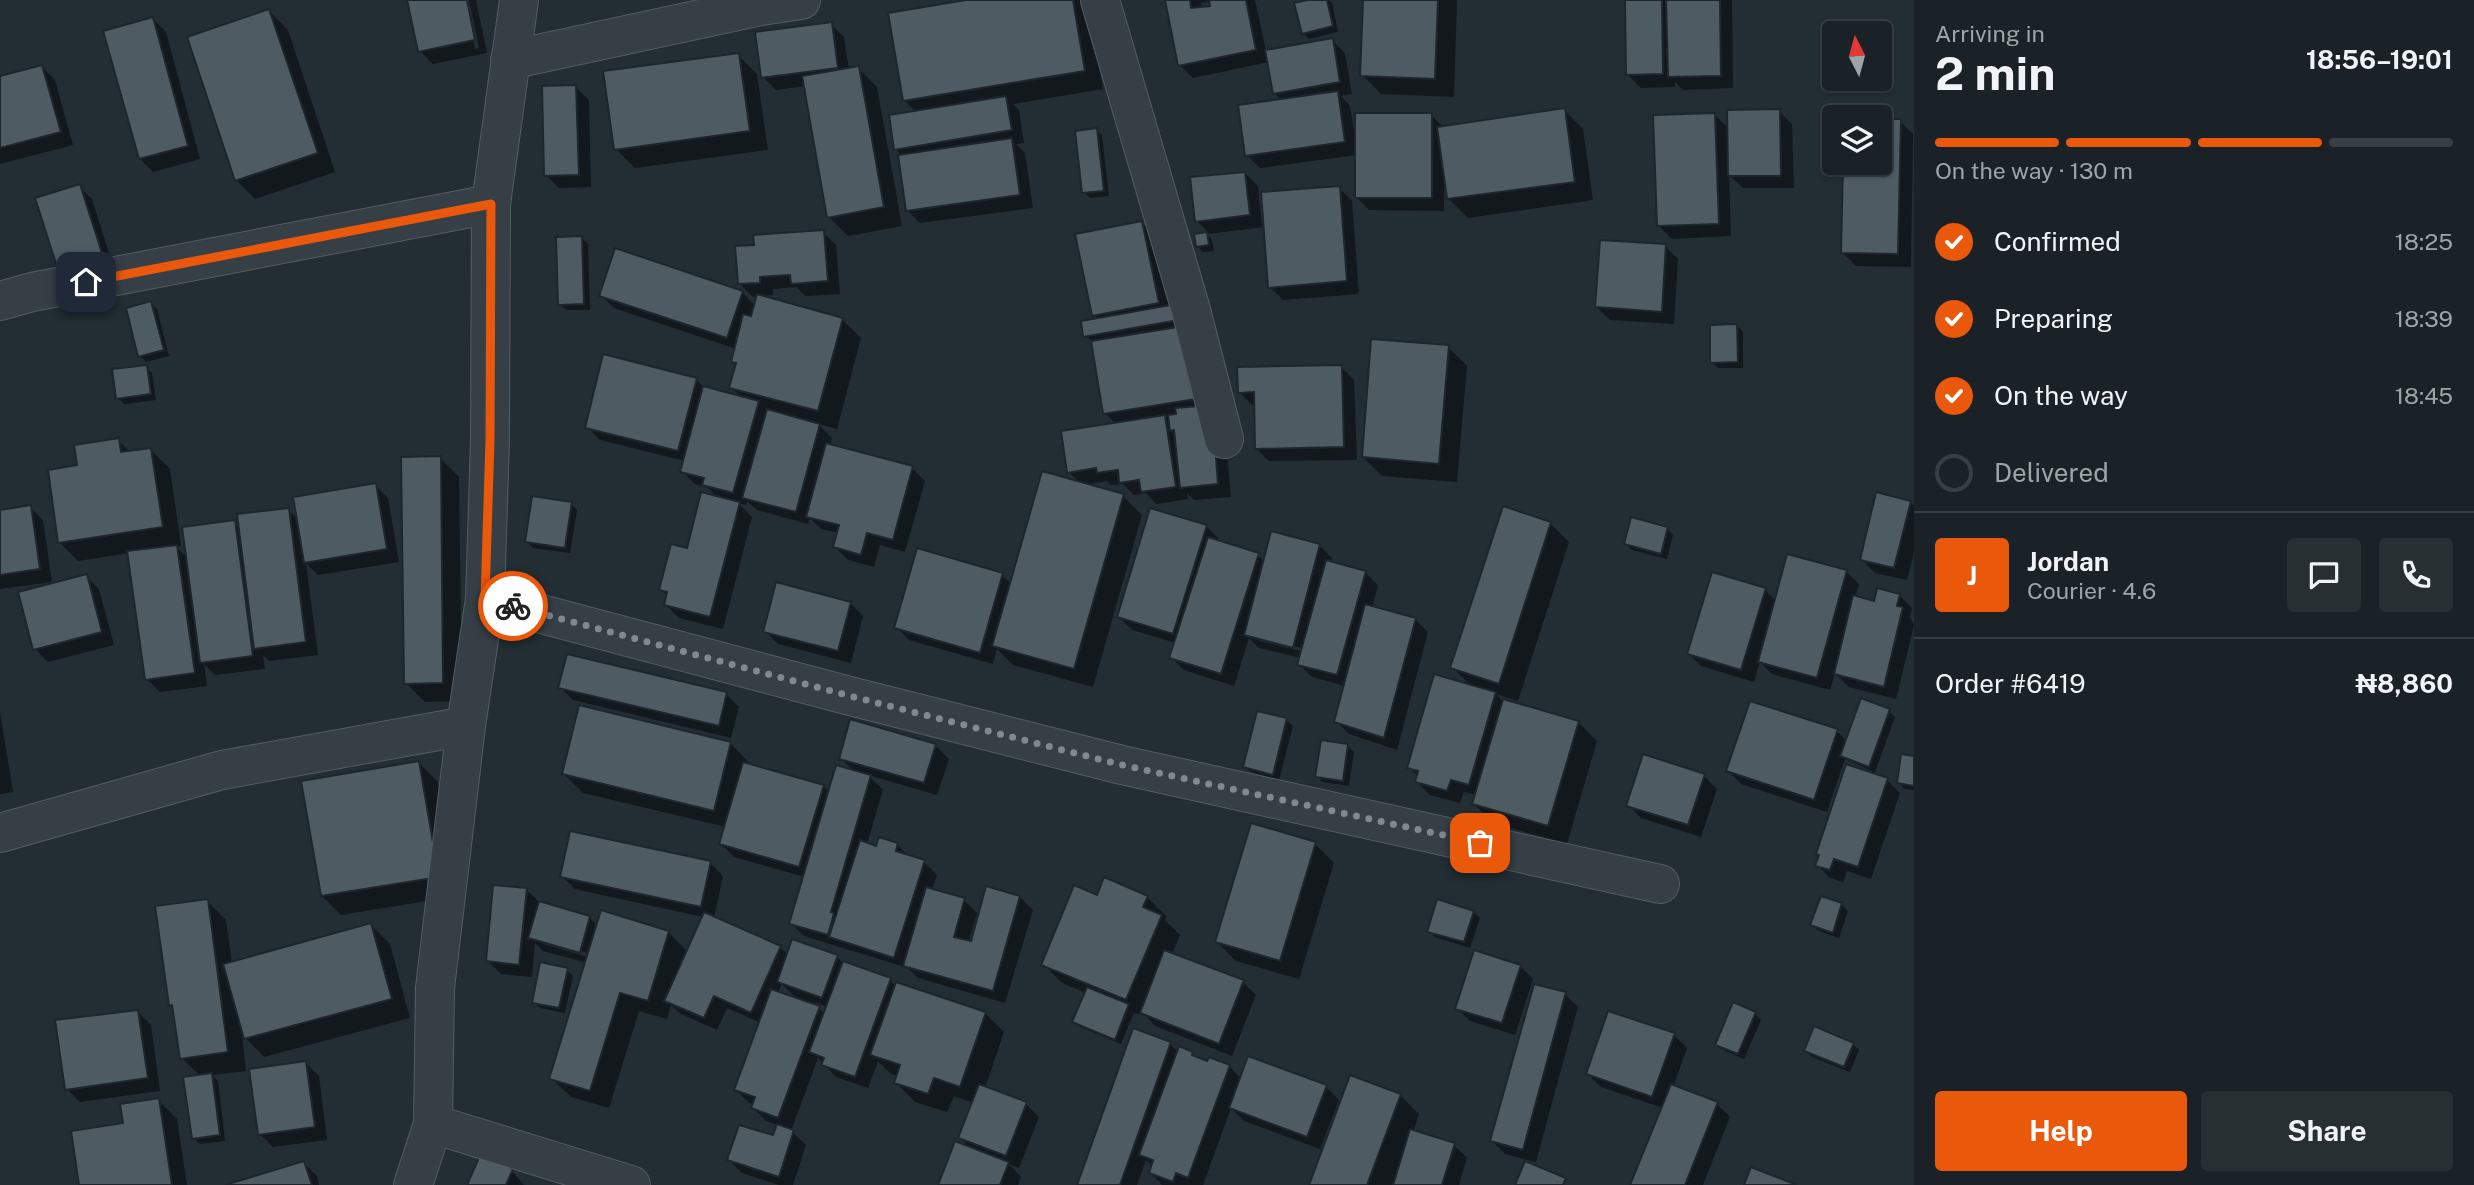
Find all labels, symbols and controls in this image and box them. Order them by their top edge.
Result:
text: Arriving in [1935,20,2045,47]
north arrow [1822,21,1892,91]
map controls [1822,21,1892,175]
text: 18:56–19:01 [2306,44,2453,75]
text: 2 min [1935,46,2055,100]
button: layers [1822,105,1892,175]
text: On the way · 130 m [1935,157,2133,184]
icon: check [1935,223,1973,261]
text: Confirmed [1994,226,2121,257]
text: 18:25 [2395,228,2453,255]
pin [56,252,116,312]
icon: home [67,263,105,301]
icon: check [1935,300,1973,338]
text: Preparing [1994,303,2113,334]
text: 18:39 [2395,305,2453,332]
icon: check [1935,377,1973,415]
text: On the way [1994,380,2128,411]
text: 18:45 [2395,382,2453,409]
text: Delivered [1994,457,2109,488]
button: chat [2287,538,2361,612]
button: phone [2379,538,2453,612]
text: Jordan [2027,546,2109,577]
text: J [1967,560,1977,591]
courier [478,571,548,641]
text: Courier · 4.6 [2027,577,2156,604]
icon: bike [494,587,532,625]
text: Order #6419 [1935,668,2086,699]
text: ₦8,860 [2356,668,2453,699]
pin [1450,813,1510,873]
icon: bag [1461,824,1499,862]
button: Help [1935,1091,2187,1171]
button: Share [2201,1091,2453,1171]

